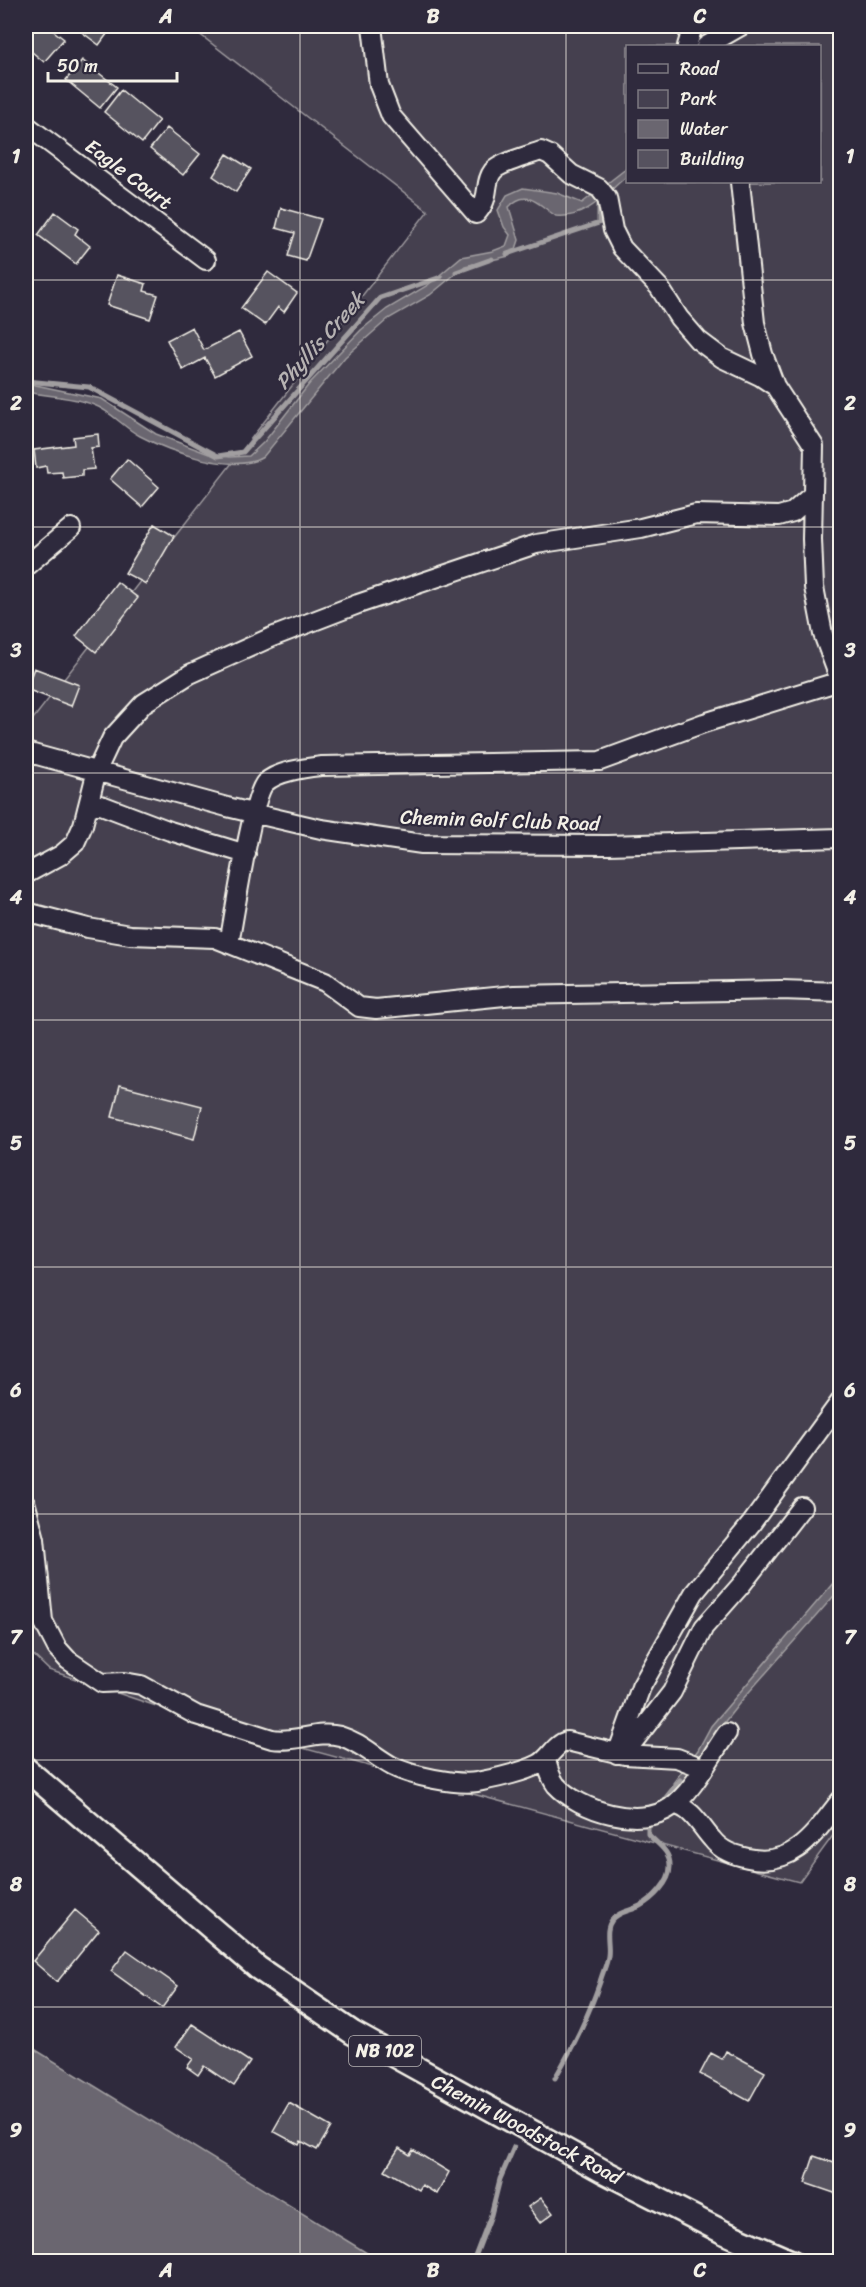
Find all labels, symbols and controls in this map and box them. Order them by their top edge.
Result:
text: A [158,0,173,34]
text: B [427,0,440,34]
text: C [693,0,707,34]
scale bar [48,45,177,83]
legend [626,45,821,183]
text: 50 m [57,50,98,82]
text: Road [680,53,720,85]
text: Park [680,83,717,115]
text: Water [680,113,729,145]
street label: Eagle Court [77,130,180,219]
text: 1 [12,139,21,174]
text: 1 [846,139,855,174]
text: Building [680,143,744,175]
water label: Phyllis Creek [265,281,377,399]
text: 2 [9,386,22,421]
text: 2 [843,386,856,421]
text: 3 [10,633,22,668]
text: 3 [844,633,856,668]
street label: Chemin Golf Club Road [399,800,602,842]
text: 4 [9,880,23,915]
text: 4 [843,880,857,915]
text: 5 [10,1126,22,1161]
text: 5 [844,1126,856,1161]
text: 6 [9,1373,22,1408]
text: 6 [843,1373,856,1408]
text: 7 [10,1620,23,1655]
text: 7 [844,1620,857,1655]
text: 8 [9,1867,23,1902]
text: 8 [843,1867,857,1902]
road number: NB 102 [349,2036,421,2066]
street label: Chemin Woodstock Road [425,2064,630,2195]
text: 9 [10,2113,22,2148]
text: 9 [844,2113,856,2148]
text: A [158,2253,173,2287]
text: B [427,2253,440,2287]
text: C [693,2253,707,2287]

